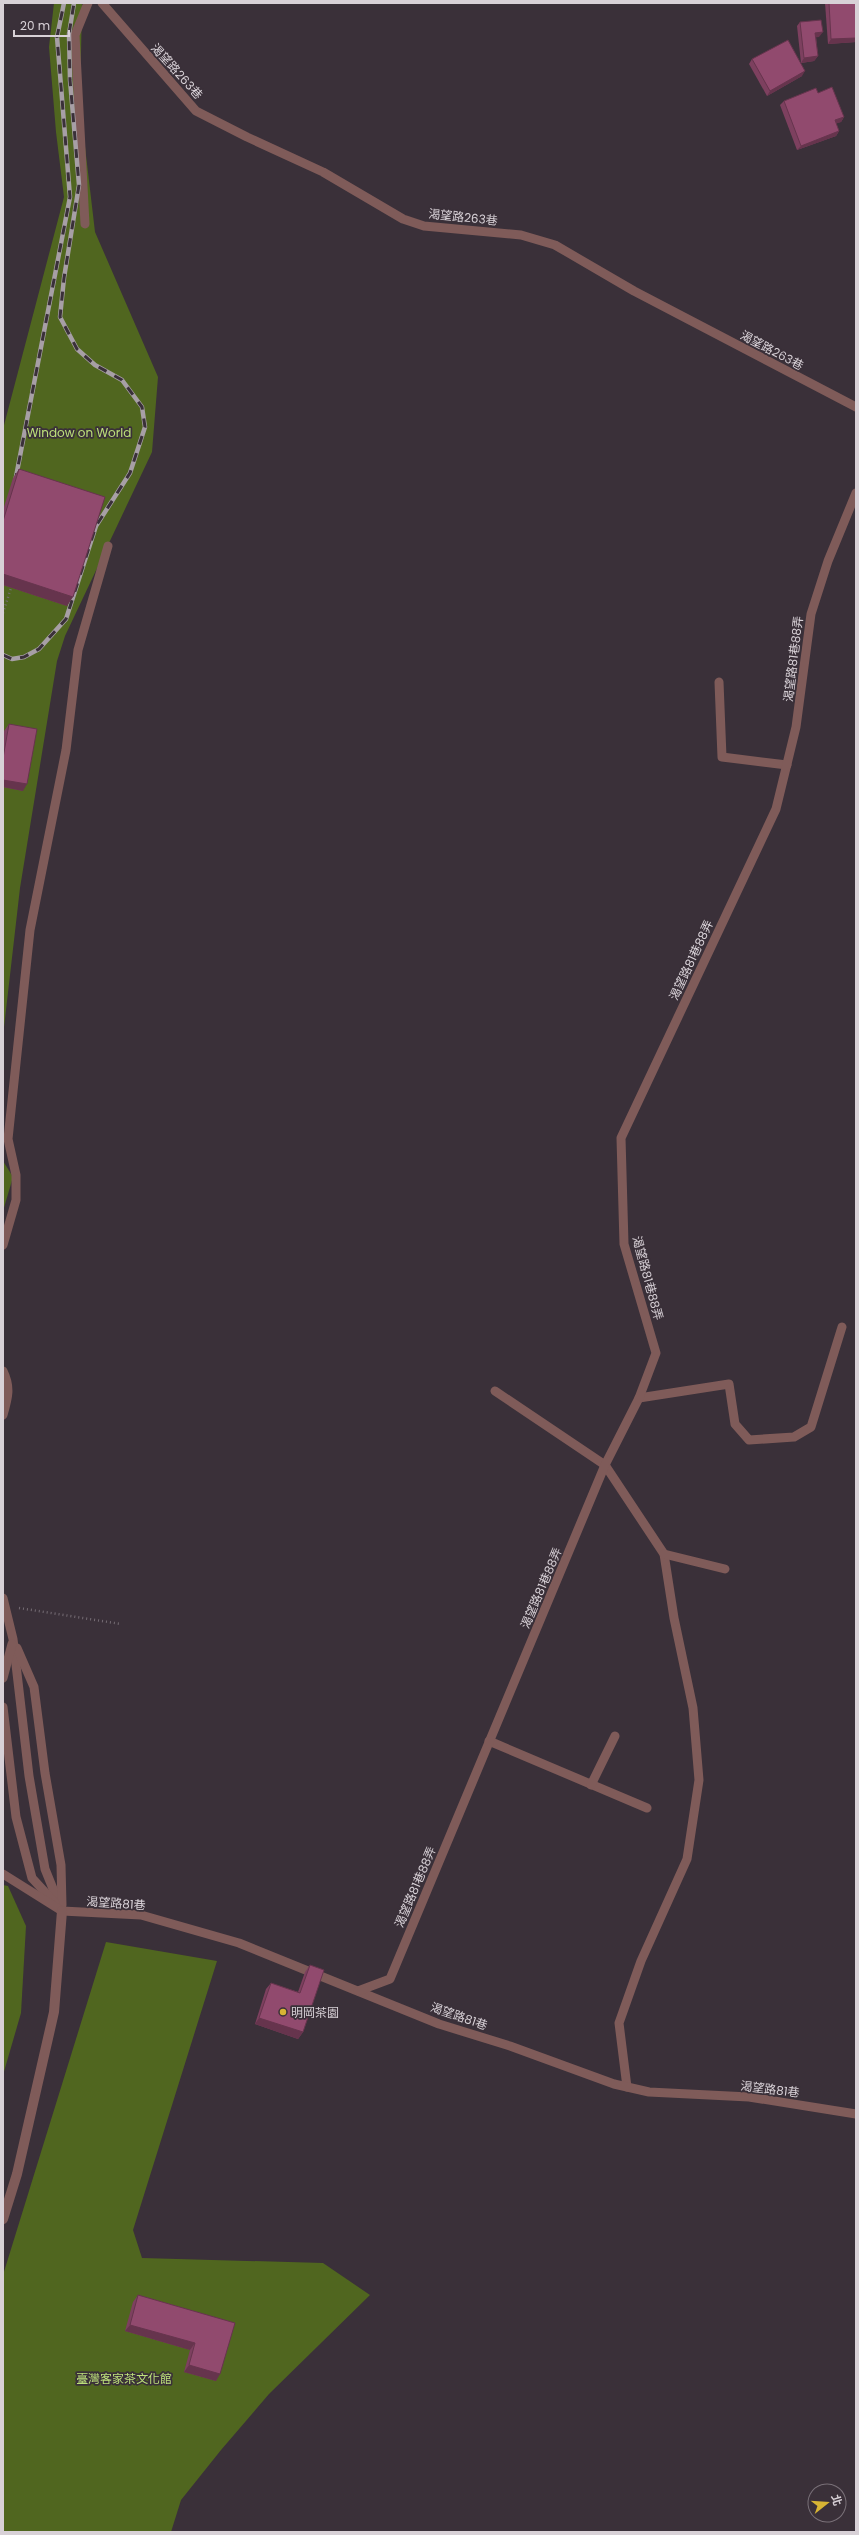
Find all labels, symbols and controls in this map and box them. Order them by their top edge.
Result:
scale bar [14,12,69,38]
text: 20 m [20,17,50,34]
street label: 渴望路263巷 [147,39,207,103]
street label: 渴望路263巷 [428,205,498,229]
street label: 渴望路263巷 [737,326,807,374]
park label: Window on World [27,424,131,441]
street label: 渴望路81巷88弄 [779,615,807,703]
street label: 渴望路81巷88弄 [665,917,717,1003]
street label: 渴望路81巷88弄 [629,1234,667,1322]
street label: 渴望路81巷88弄 [516,1545,566,1631]
street label: 渴望路81巷88弄 [390,1844,440,1930]
street label: 渴望路81巷 [86,1892,146,1914]
street label: 渴望路81巷 [428,1998,490,2034]
place label: 明岡茶園 [291,2004,339,2021]
marker: 明岡茶園 [278,2007,288,2017]
street label: 渴望路81巷 [739,2077,801,2101]
park label: 臺灣客家茶文化館 [76,2370,172,2387]
north arrow [807,2483,847,2523]
text: 北 [827,2492,846,2508]

